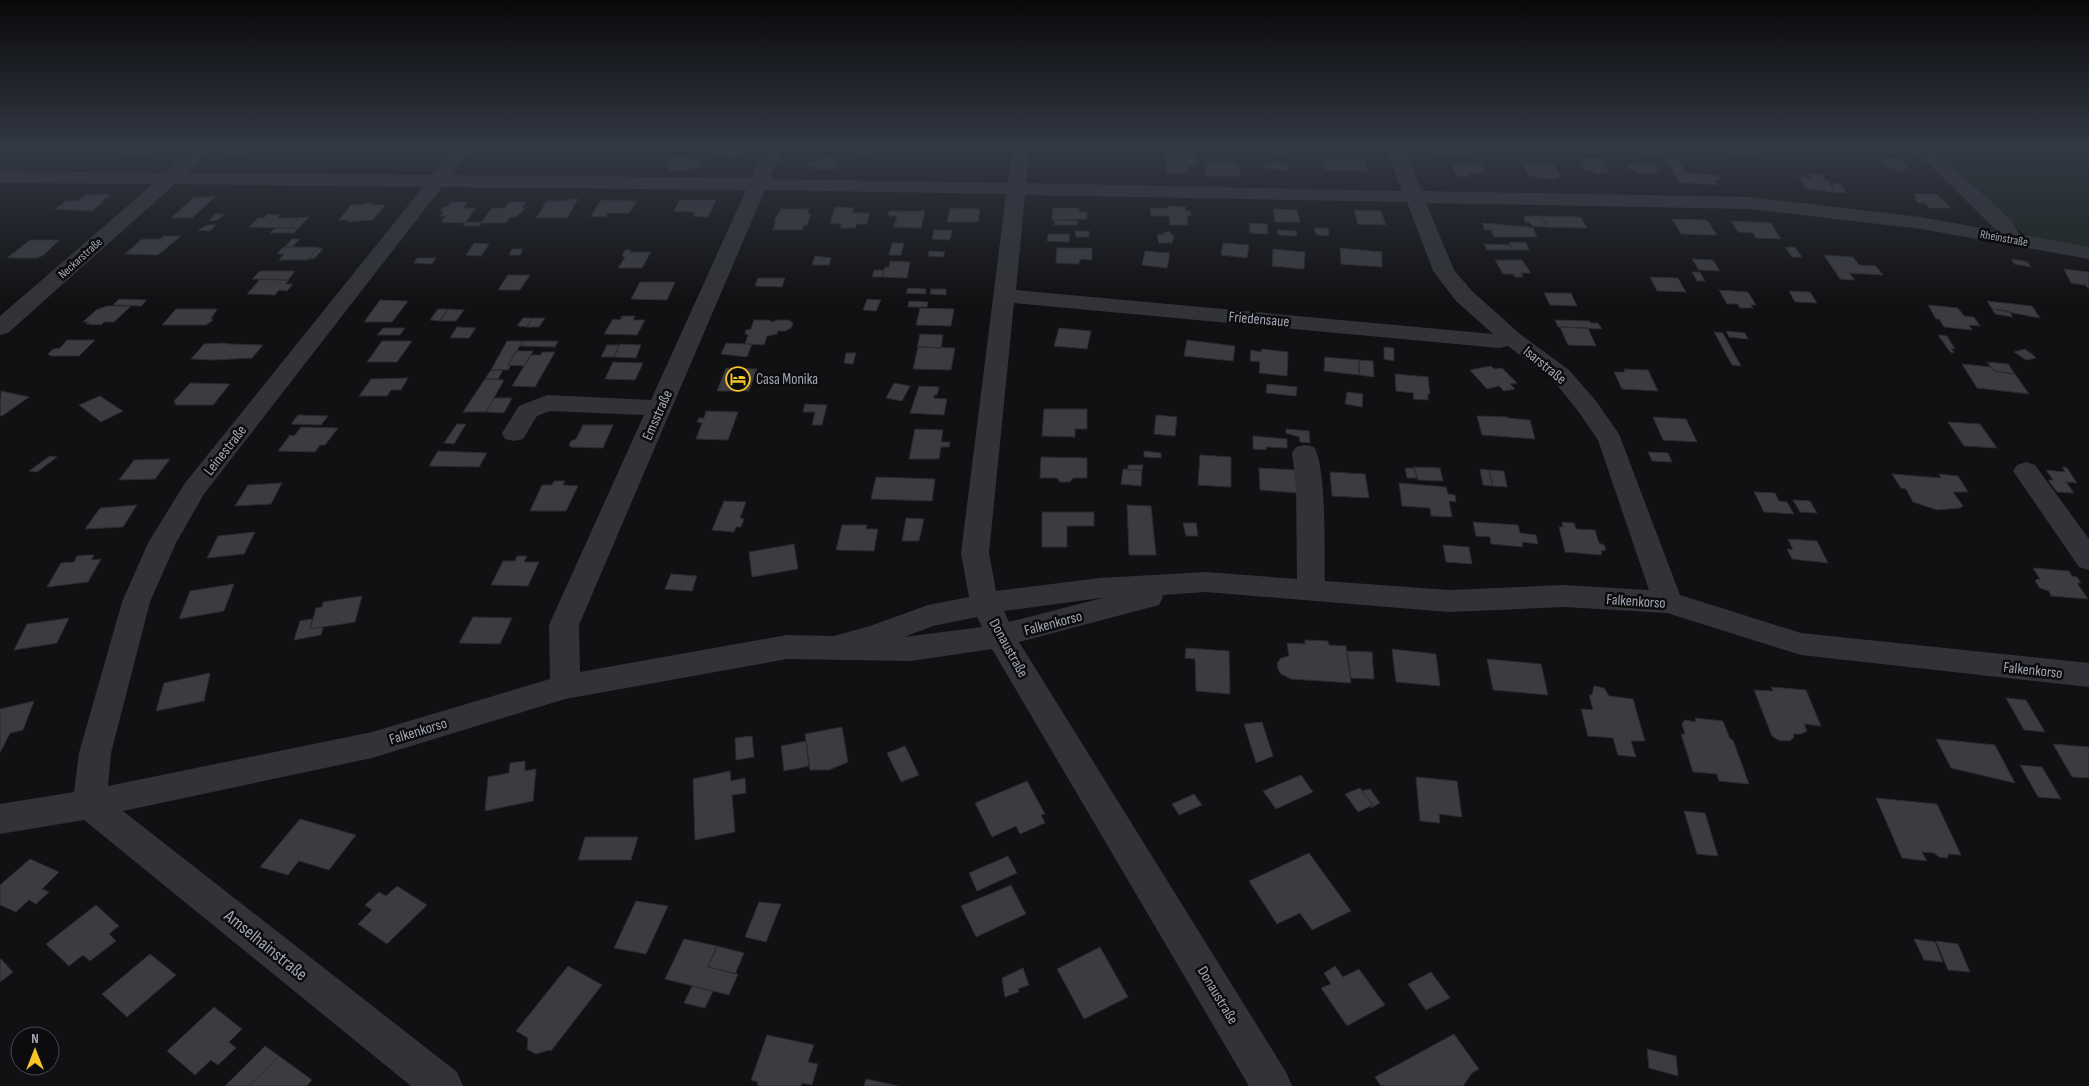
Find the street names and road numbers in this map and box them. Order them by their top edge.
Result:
street label: Rheinstraße [1979,227,2029,250]
street label: Neckarstraße [55,235,106,282]
street label: Friedensaue [1228,307,1290,332]
street label: Isarstraße [1519,342,1570,389]
street label: Emsstraße [638,387,677,443]
street label: Leinestraße [200,421,251,479]
street label: Falkenkorso [1606,590,1666,613]
street label: Falkenkorso [1022,607,1084,640]
street label: Donaustraße [985,616,1032,681]
street label: Falkenkorso [2002,658,2063,683]
street label: Falkenkorso [387,714,449,749]
street label: Amselhainstraße [219,905,311,985]
street label: Donaustraße [1193,963,1242,1028]

